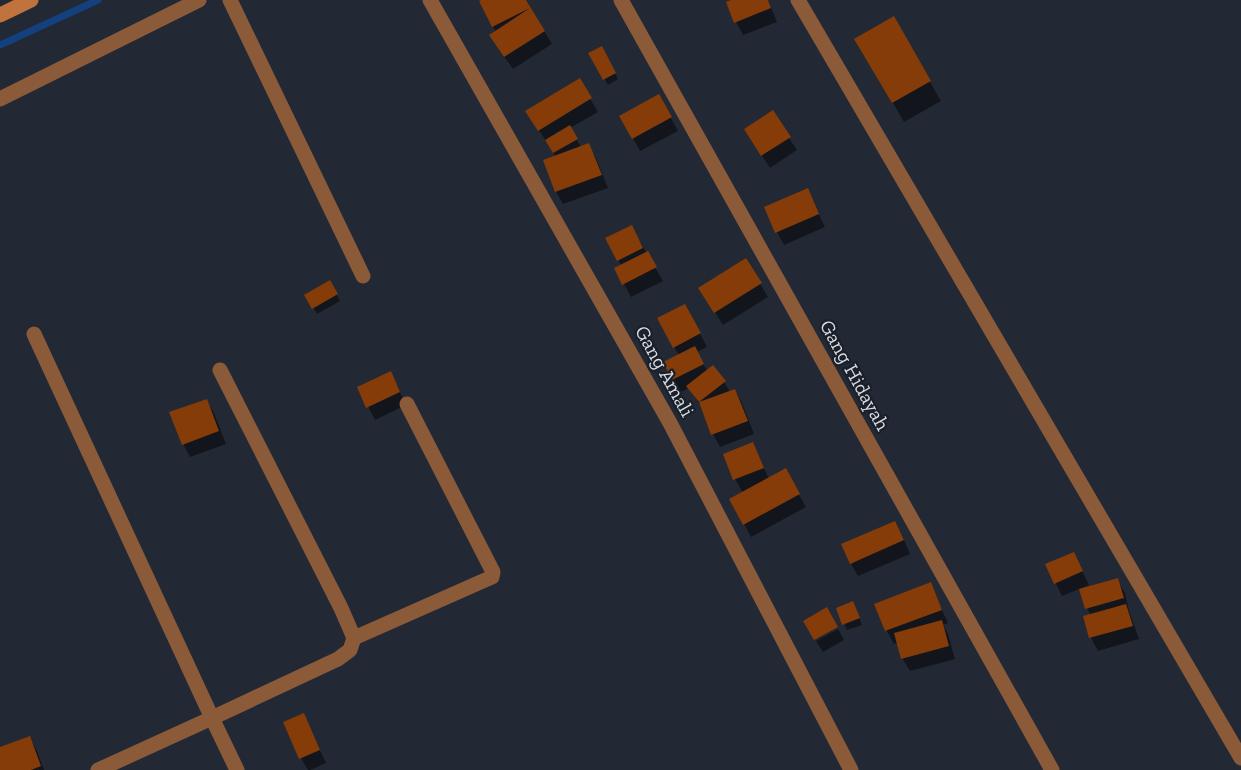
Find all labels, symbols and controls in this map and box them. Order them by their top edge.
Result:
street label: Gang Hidayah [815,316,896,435]
street label: Gang Amali [630,321,700,421]

